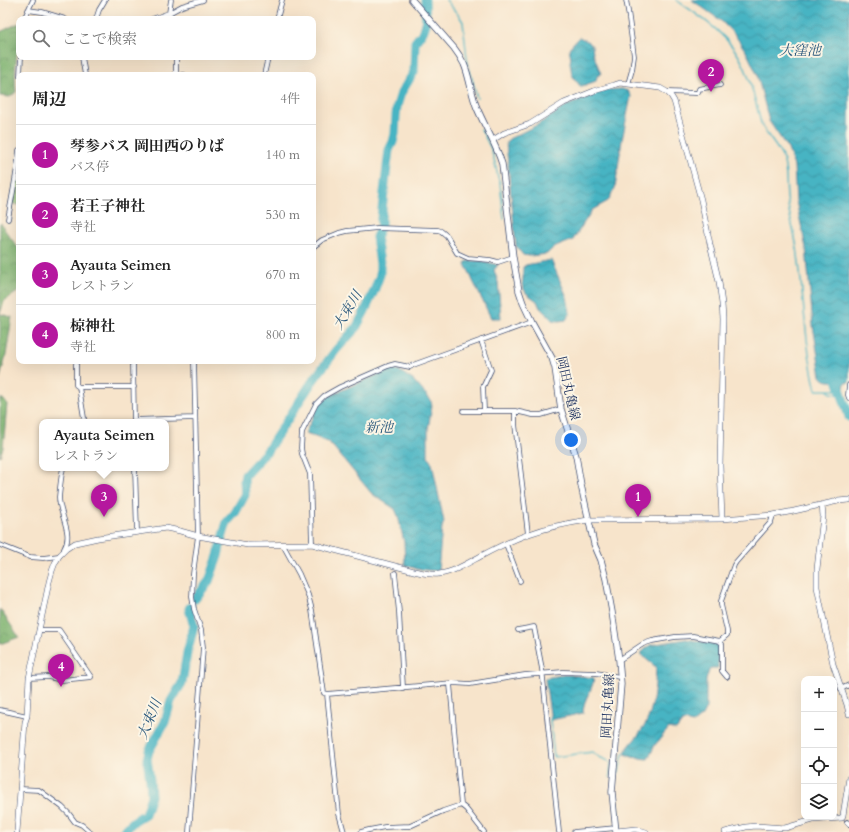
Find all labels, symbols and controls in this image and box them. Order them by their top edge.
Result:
search box [16,16,316,60]
icon: search [30,27,52,49]
text: ここで検索 [62,29,137,49]
water label: 大窪池 [779,41,823,60]
pin: 2 [698,59,724,92]
text: 周辺 [32,88,66,111]
text: 4件 [280,90,300,108]
text: 琴参バス 岡田西のりば [70,136,224,156]
text: 1 [42,146,48,164]
text: 140 m [266,146,300,164]
text: バス停 [70,158,109,176]
text: 若王子神社 [70,196,145,216]
text: 2 [42,206,48,224]
text: 530 m [266,206,300,224]
text: 寺社 [70,218,96,236]
text: Ayauta Seimen [70,255,171,275]
text: 3 [42,266,48,284]
text: 670 m [266,266,300,284]
text: レストラン [70,277,135,295]
water label: 大束川 [328,286,367,333]
text: 椋神社 [70,316,115,336]
text: 4 [42,326,48,344]
text: 800 m [266,326,300,344]
text: 寺社 [70,338,96,356]
street label: 岡田丸亀線 [552,355,584,422]
water label: 新池 [365,418,395,437]
popup [39,419,169,471]
text: Ayauta Seimen [53,425,155,445]
your location [561,430,581,450]
text: レストラン [53,447,118,465]
pin: 3 [91,484,117,517]
pin: 1 [625,484,651,517]
pin: 4 [48,654,74,687]
street label: 岡田丸亀線 [597,673,619,739]
map controls [801,676,837,820]
button: + [801,676,837,712]
water label: 大束川 [133,694,167,742]
button: − [801,712,837,748]
button: locate [801,748,837,784]
button: layers [801,784,837,820]

